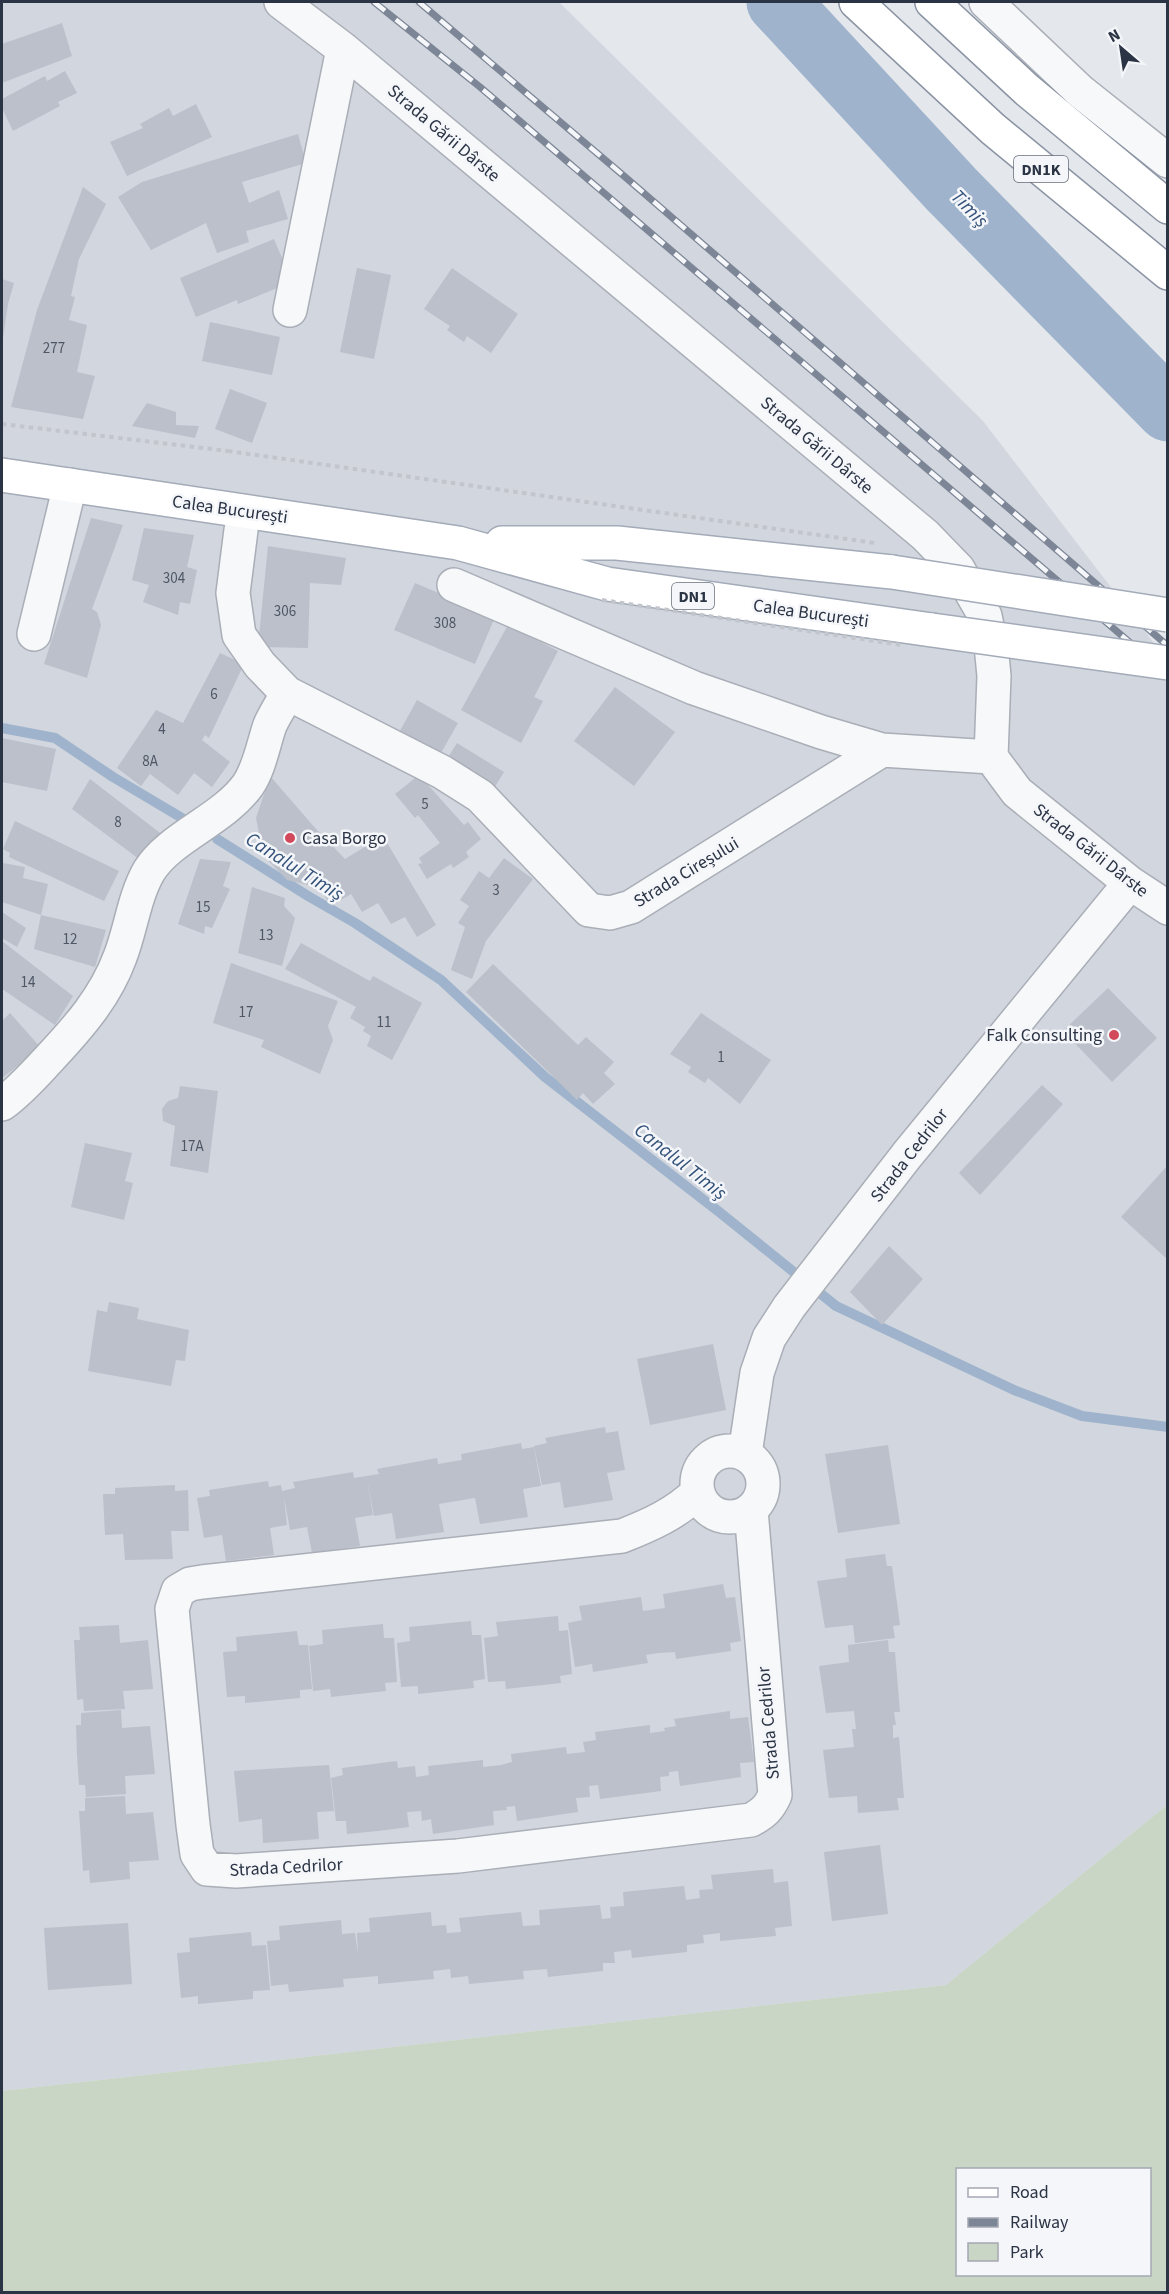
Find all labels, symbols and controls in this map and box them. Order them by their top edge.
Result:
north arrow [1091,18,1151,78]
text: N [1104,24,1124,48]
street label: Strada Gării Dârste [382,79,505,188]
road number: DN1K [1014,156,1068,182]
water label: Timiș [944,183,995,234]
house number: 277 [43,338,65,359]
street label: Strada Gării Dârste [755,391,878,500]
street label: Calea București [171,489,289,530]
house number: 304 [163,568,186,589]
road number: DN1 [672,583,714,609]
street label: Calea București [752,593,870,634]
house number: 306 [274,601,296,622]
house number: 308 [434,613,456,634]
house number: 6 [210,684,218,705]
house number: 4 [158,719,166,740]
house number: 8A [142,751,159,772]
house number: 5 [421,794,429,815]
street label: Strada Gării Dârste [1028,797,1154,903]
house number: 8 [114,812,122,833]
water label: Canalul Timiș [240,826,349,908]
place label: Casa Borgo [302,826,387,851]
marker: Casa Borgo [283,831,297,845]
street label: Strada Cireșului [629,831,744,914]
house number: 3 [492,880,500,901]
house number: 15 [196,897,210,918]
house number: 13 [259,925,273,946]
house number: 12 [63,929,77,950]
house number: 14 [21,972,36,993]
house number: 17 [239,1002,253,1023]
house number: 11 [377,1012,391,1033]
place label: Falk Consulting [986,1023,1102,1048]
marker: Falk Consulting [1107,1028,1121,1042]
house number: 1 [717,1047,725,1068]
street label: Strada Cedrilor [865,1102,955,1208]
water label: Canalul Timiș [628,1117,733,1207]
house number: 17A [180,1136,204,1157]
street label: Strada Cedrilor [751,1665,786,1780]
street label: Strada Cedrilor [229,1852,344,1883]
legend [956,2168,1151,2276]
text: Road [1010,2180,1049,2205]
text: Railway [1010,2210,1069,2235]
text: Park [1010,2240,1044,2265]

